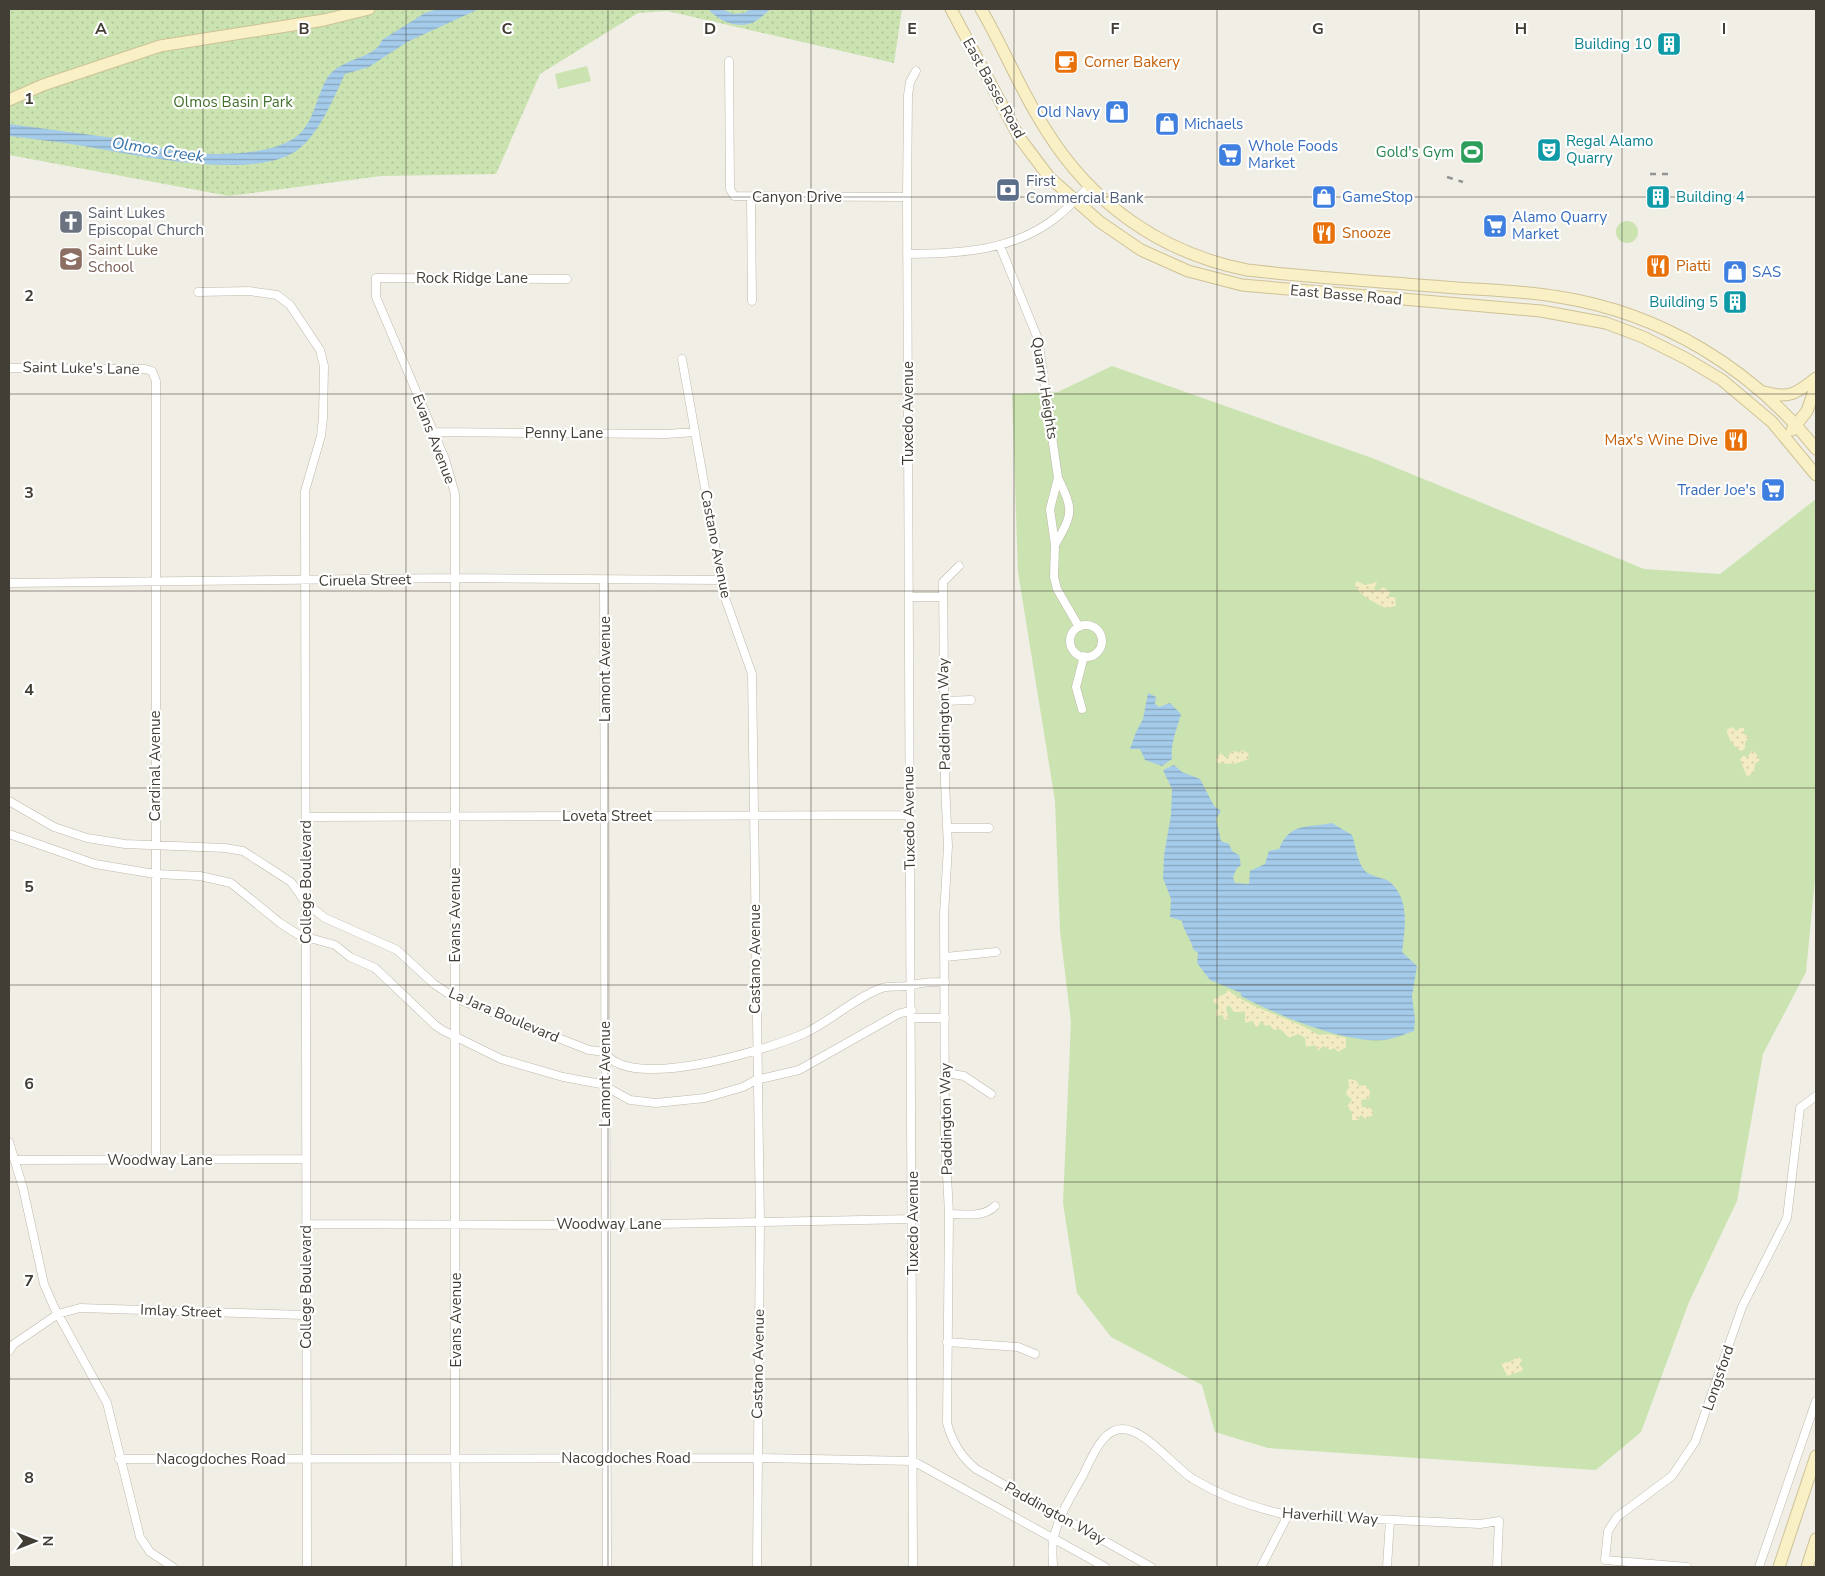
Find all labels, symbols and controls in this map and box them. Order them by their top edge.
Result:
text: A [95,18,107,40]
text: B [298,18,310,40]
text: C [502,18,513,40]
text: D [704,18,716,40]
text: E [907,18,917,40]
text: F [1111,18,1120,40]
text: G [1312,18,1324,40]
text: H [1515,18,1527,40]
text: I [1722,18,1726,40]
building icon: Building 10 [1656,31,1682,57]
street label: East Basse Road [958,34,1030,142]
place label: Building 10 [1574,34,1652,54]
cafe icon: Corner Bakery [1053,49,1079,75]
place label: Corner Bakery [1084,52,1180,72]
text: 1 [24,88,34,110]
park label: Olmos Basin Park [173,92,293,112]
shop icon: Old Navy [1104,99,1130,125]
place label: Old Navy [1037,102,1100,122]
shop icon: Michaels [1154,111,1180,137]
place label: Michaels [1184,114,1243,134]
place label: Regal Alamo Quarry [1566,131,1653,168]
water label: Olmos Creek [110,132,206,168]
place label: Whole Foods Market [1248,136,1338,173]
theatre icon: Regal Alamo Quarry [1536,137,1562,163]
sports icon: Gold's Gym [1459,139,1485,165]
supermarket icon: Whole Foods Market [1217,142,1243,168]
place label: Gold's Gym [1376,142,1454,162]
place label: First Commercial Bank [1026,171,1144,208]
bank icon: First Commercial Bank [995,177,1021,203]
shop icon: GameStop [1311,184,1337,210]
building icon: Building 4 [1645,184,1671,210]
street label: Canyon Drive [752,187,842,207]
place label: GameStop [1342,187,1413,207]
place label: Building 4 [1676,187,1745,207]
place label: Saint Lukes Episcopal Church [88,203,204,240]
place label: Alamo Quarry Market [1512,207,1607,244]
church icon: Saint Lukes Episcopal Church [58,209,84,235]
supermarket icon: Alamo Quarry Market [1482,213,1508,239]
restaurant icon: Snooze [1311,220,1337,246]
place label: Snooze [1342,223,1391,243]
place label: Saint Luke School [88,240,158,277]
school or university icon: Saint Luke School [58,246,84,272]
restaurant icon: Piatti [1645,253,1671,279]
place label: Piatti [1676,256,1711,276]
shop icon: SAS [1722,259,1748,285]
place label: SAS [1752,262,1781,282]
street label: Rock Ridge Lane [416,268,528,288]
street label: East Basse Road [1289,280,1403,310]
text: 2 [24,285,34,307]
building icon: Building 5 [1722,289,1748,315]
place label: Building 5 [1649,292,1718,312]
street label: Quarry Heights [1027,335,1063,441]
street label: Saint Luke's Lane [22,357,140,379]
street label: Tuxedo Avenue [898,361,918,465]
street label: Evans Avenue [408,391,460,487]
street label: Penny Lane [525,423,603,443]
restaurant icon: Max's Wine Dive [1723,427,1749,453]
place label: Max's Wine Dive [1604,430,1718,450]
supermarket icon: Trader Joe's [1760,477,1786,503]
place label: Trader Joe's [1677,480,1756,500]
text: 3 [24,482,34,504]
street label: Castano Avenue [696,488,736,600]
street label: Ciruela Street [319,569,412,591]
street label: Lamont Avenue [595,616,615,722]
street label: Paddington Way [933,657,955,770]
text: 4 [24,679,34,701]
street label: Cardinal Avenue [145,710,165,822]
street label: Tuxedo Avenue [898,766,920,870]
street label: Loveta Street [562,806,653,826]
street label: College Boulevard [296,820,316,944]
street label: Evans Avenue [445,868,465,962]
text: 5 [24,876,34,898]
street label: Castano Avenue [745,904,765,1014]
street label: La Jara Boulevard [446,983,562,1047]
street label: Lamont Avenue [595,1021,615,1127]
street label: Paddington Way [935,1062,957,1175]
text: 6 [24,1073,34,1095]
street label: Woodway Lane [107,1150,213,1170]
street label: Tuxedo Avenue [903,1171,923,1275]
street label: Woodway Lane [556,1214,662,1234]
street label: College Boulevard [296,1225,316,1349]
text: 7 [24,1270,34,1292]
street label: Evans Avenue [446,1273,466,1367]
street label: Imlay Street [140,1300,223,1322]
street label: Castano Avenue [747,1309,769,1419]
street label: Longsford [1697,1343,1739,1413]
street label: Nacogdoches Road [561,1448,691,1468]
street label: Nacogdoches Road [156,1449,286,1469]
text: 8 [24,1467,34,1489]
street label: Paddington Way [1001,1477,1109,1549]
street label: Haverhill Way [1281,1503,1379,1529]
north arrow [10,1516,60,1566]
text: N [38,1536,57,1546]

